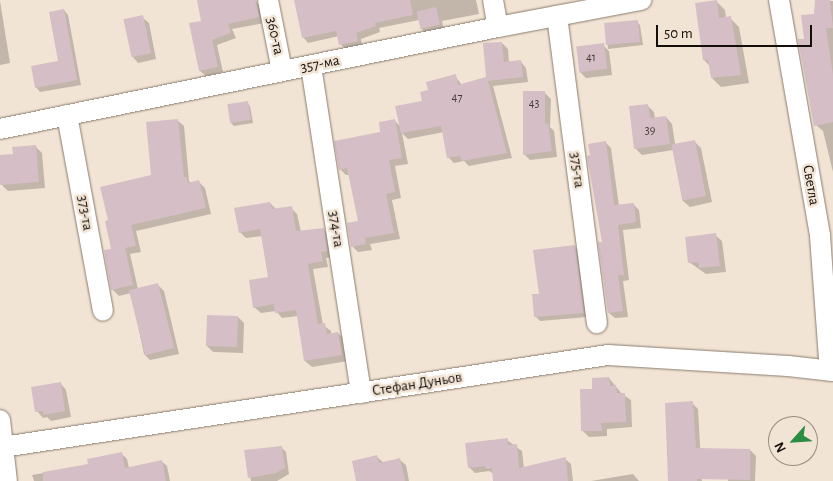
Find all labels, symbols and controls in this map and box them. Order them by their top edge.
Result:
scale bar [658,15,814,47]
street label: 360-та [262,16,288,56]
text: 50 m [664,26,693,41]
street label: 357-ма [299,51,341,77]
house number: 41 [586,51,596,65]
house number: 47 [452,91,462,105]
house number: 43 [529,97,539,111]
house number: 39 [645,124,655,138]
street label: 375-та [566,151,588,189]
street label: Светла [799,163,823,207]
street label: 373-та [73,194,97,232]
street label: 374-та [324,210,348,248]
street label: Стефан Дуньов [371,368,463,400]
north arrow [768,416,818,466]
text: N [772,440,789,455]

